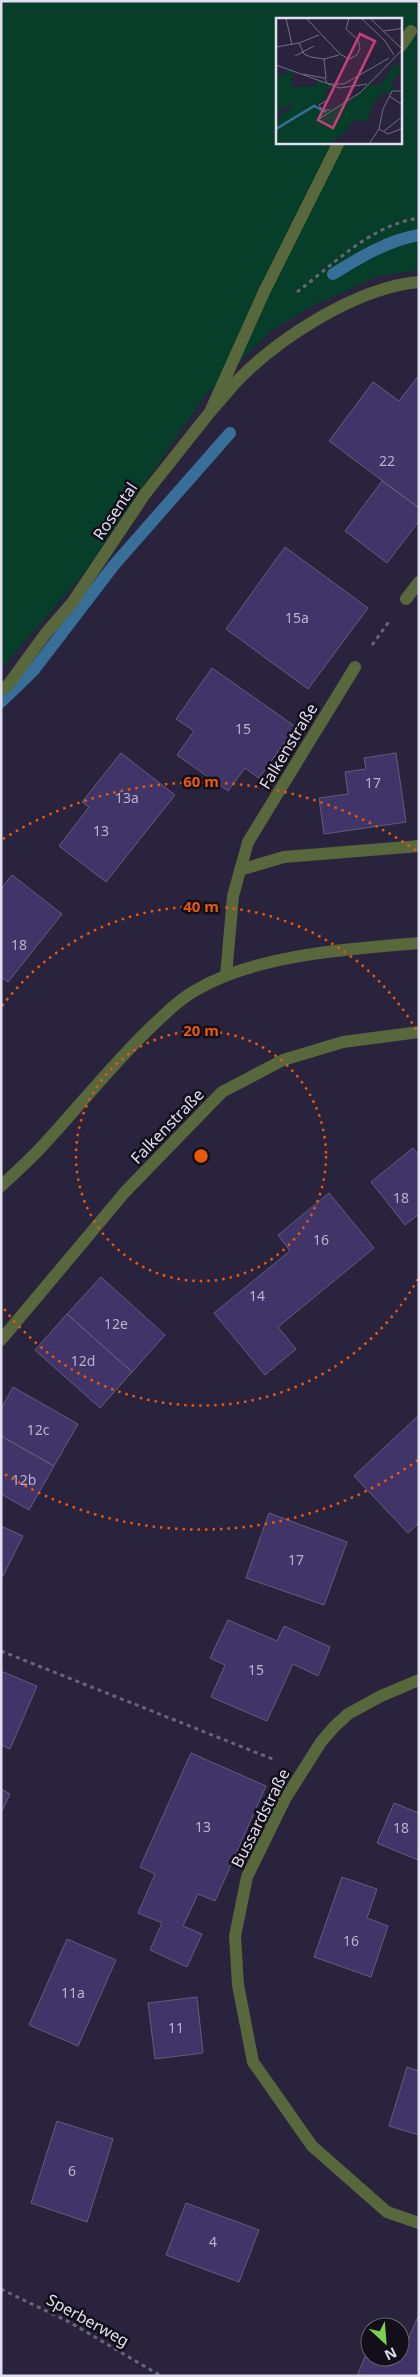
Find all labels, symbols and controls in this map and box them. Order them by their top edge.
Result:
inset map [276,18,402,144]
house number: 22 [379,451,395,470]
street label: Rosental [88,478,142,544]
house number: 15a [285,608,309,627]
street label: Falkenstraße [254,699,322,793]
house number: 15 [235,719,251,738]
text: 60 m [183,771,219,791]
house number: 17 [365,773,381,792]
house number: 13a [115,788,139,807]
house number: 13 [93,821,109,840]
text: 40 m [183,896,219,916]
house number: 18 [11,935,27,954]
text: 20 m [183,1020,219,1040]
street label: Falkenstraße [125,1084,209,1168]
centre of rings [192,1147,210,1165]
house number: 18 [393,1188,409,1207]
house number: 16 [313,1230,329,1249]
house number: 14 [249,1286,265,1305]
house number: 12e [104,1314,128,1333]
house number: 12d [71,1351,95,1370]
house number: 12c [27,1420,50,1439]
house number: 12b [12,1470,36,1489]
house number: 17 [288,1550,304,1569]
house number: 15 [248,1660,264,1679]
street label: Bussardstraße [226,1765,294,1871]
house number: 13 [195,1817,211,1836]
house number: 18 [393,1818,409,1837]
house number: 16 [343,1931,359,1950]
house number: 11a [61,1983,85,2002]
house number: 11 [168,2018,184,2037]
house number: 6 [68,2161,76,2180]
house number: 4 [209,2232,217,2251]
street label: Sperberweg [43,2288,133,2352]
north arrow [360,2317,410,2367]
text: N [382,2343,400,2365]

